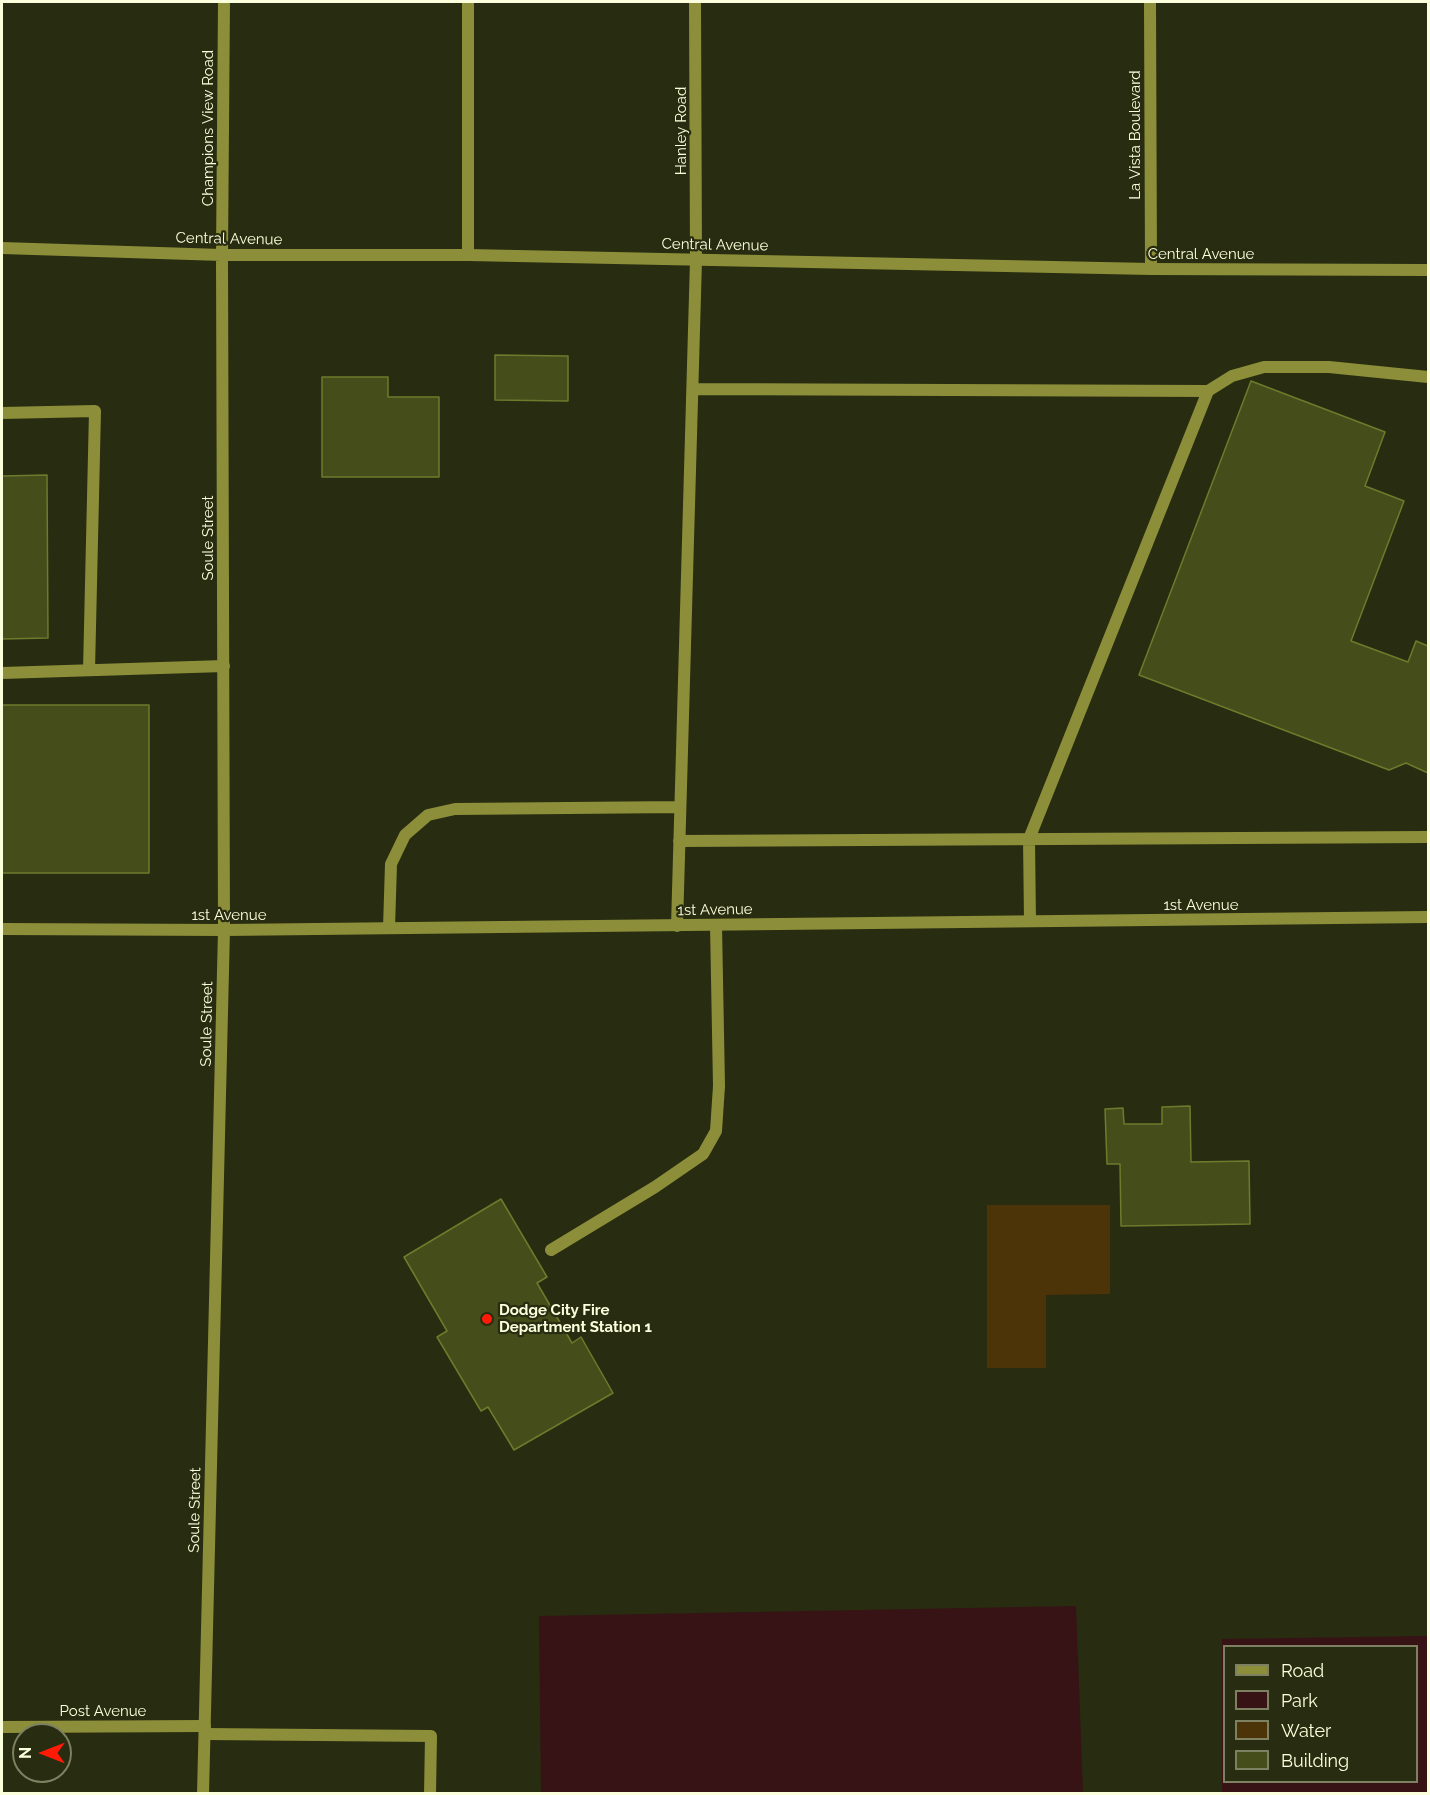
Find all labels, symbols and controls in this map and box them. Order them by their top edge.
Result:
street label: Champions View Road [199,50,217,206]
street label: La Vista Boulevard [1126,70,1144,200]
street label: Hanley Road [672,87,690,175]
street label: Central Avenue [175,229,283,249]
street label: Central Avenue [661,235,769,255]
street label: Central Avenue [1148,245,1254,263]
street label: Soule Street [199,495,217,581]
street label: 1st Avenue [1163,896,1239,914]
street label: 1st Avenue [677,900,753,920]
street label: 1st Avenue [191,906,267,924]
street label: Soule Street [197,981,217,1067]
place label: Dodge City Fire Department Station 1 [499,1301,652,1336]
marker: Dodge City Fire Department Station 1 [480,1312,494,1326]
street label: Soule Street [185,1467,205,1553]
legend [1223,1645,1418,1783]
text: Road [1281,1660,1324,1681]
text: Park [1281,1690,1318,1711]
street label: Post Avenue [60,1702,146,1720]
text: Water [1281,1720,1331,1741]
north arrow [12,1723,72,1783]
text: N [16,1747,35,1759]
text: Building [1281,1750,1349,1771]

